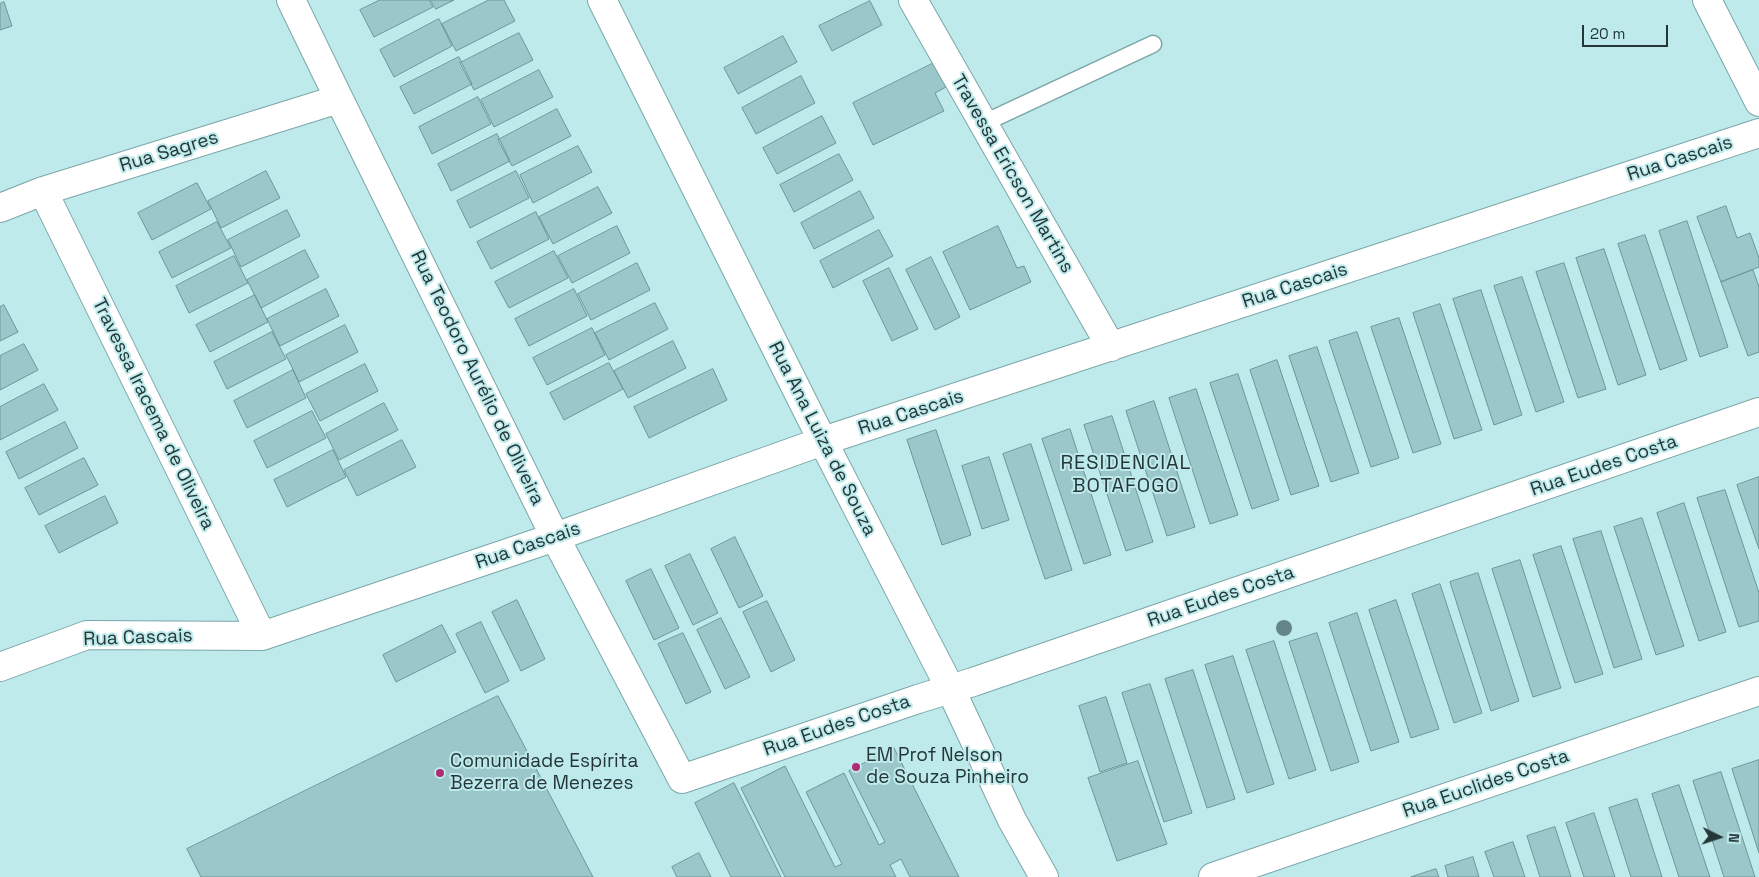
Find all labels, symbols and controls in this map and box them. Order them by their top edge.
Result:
scale bar [1584,15,1670,47]
text: 20 m [1590,24,1625,43]
street label: Travessa Ericson Martins [946,71,1078,277]
street label: Rua Sagres [117,126,221,178]
street label: Rua Cascais [1624,131,1736,187]
street label: Rua Teodoro Aurélio de Oliveira [405,247,549,509]
street label: Rua Cascais [1239,258,1351,314]
street label: Travessa Iracema de Oliveira [87,295,219,533]
street label: Rua Ana Luiza de Souza [763,338,881,540]
street label: Rua Cascais [855,385,967,441]
street label: Rua Eudes Costa [1528,430,1680,502]
district label: RESIDENCIAL BOTAFOGO [1059,452,1193,499]
street label: Rua Cascais [473,517,583,575]
street label: Rua Eudes Costa [1145,561,1297,633]
street label: Rua Cascais [83,625,193,651]
street label: Rua Eudes Costa [761,690,913,762]
place label: EM Prof Nelson de Souza Pinheiro [866,745,1029,789]
street label: Rua Euclides Costa [1400,745,1572,823]
place label: Comunidade Espírita Bezerra de Menezes [450,751,638,795]
marker: EM Prof Nelson de Souza Pinheiro [850,761,862,773]
marker: Comunidade Espírita Bezerra de Menezes [434,767,446,779]
north arrow [1694,812,1744,862]
text: N [1725,833,1743,843]

